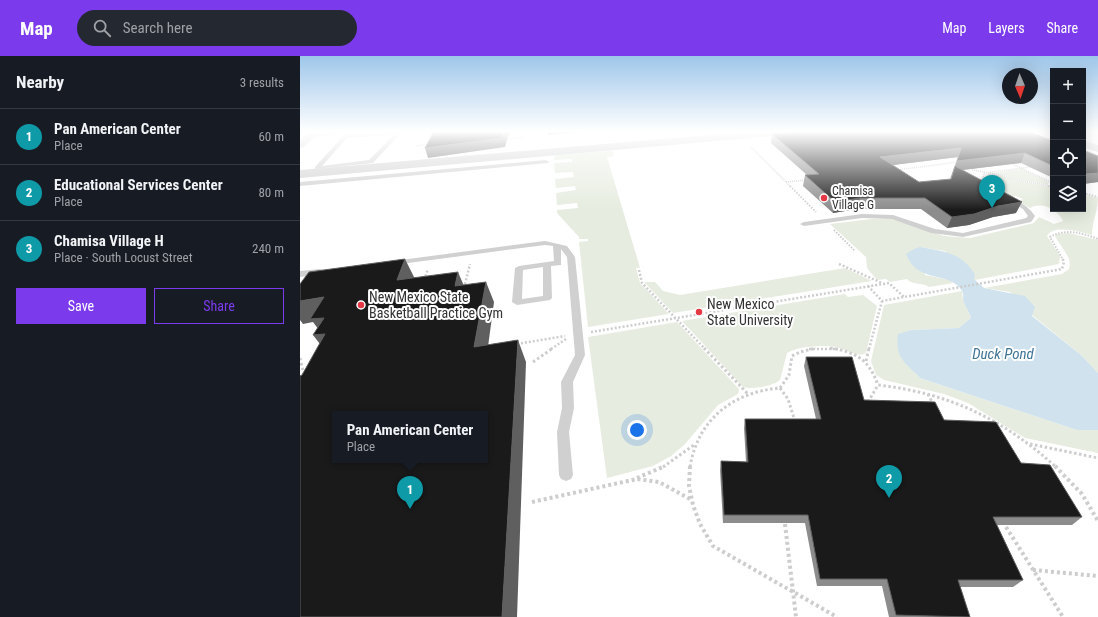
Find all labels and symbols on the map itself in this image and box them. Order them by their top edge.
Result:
north arrow [1002,68,1038,104]
pin: 3 [979,175,1005,208]
place label: Chamisa Village G [832,184,874,212]
marker: Chamisa Village G [819,193,829,203]
place label: New Mexico State Basketball Practice Gym [369,289,503,321]
place label: New Mexico State University [707,296,793,328]
marker: New Mexico State Basketball Practice Gym [356,300,366,310]
marker: New Mexico State University [694,307,704,317]
water label: Duck Pond [972,345,1035,363]
your location [627,420,647,440]
pin: 2 [876,465,902,498]
pin: 1 [397,476,423,509]

